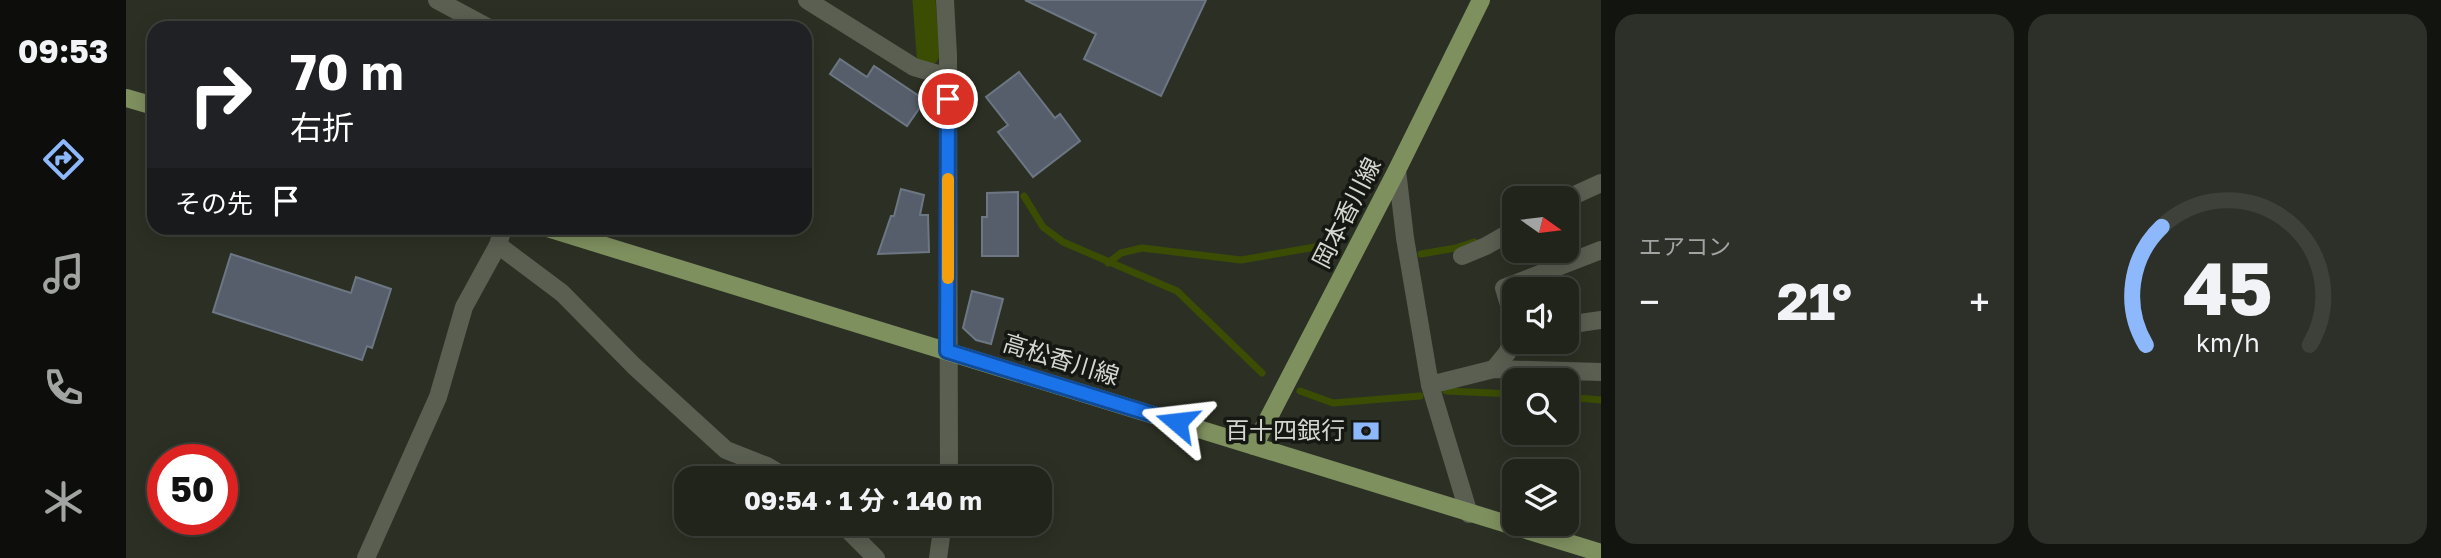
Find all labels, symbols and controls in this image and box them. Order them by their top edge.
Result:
text: 09:53 [18,32,108,70]
text: 70 m [290,42,404,101]
icon: right [175,49,266,140]
pin [918,69,978,129]
icon: arrive [929,80,967,118]
text: 右折 [290,108,354,146]
icon: directions [39,135,88,184]
street label: 岡本香川線 [1306,152,1386,272]
icon: arrive [267,182,305,220]
north arrow [1502,186,1578,262]
map controls [1502,186,1579,536]
text: その先 [175,188,253,219]
text: エアコン [1639,232,1731,260]
text: 45 [2183,244,2272,331]
icon: music [39,249,88,298]
text: 21° [1777,269,1852,331]
button: sound [1502,277,1579,354]
text: − [1639,279,1660,324]
text: + [1969,279,1990,324]
street label: 高松香川線 [1000,327,1123,390]
text: km/h [2196,327,2259,358]
icon: phone [39,363,88,412]
button: search [1502,368,1579,445]
position arrow [1140,385,1214,459]
place label: 百十四銀行 [1225,415,1345,444]
bank icon: 百十四銀行 [1351,416,1381,446]
speed limit sign: 50 [147,444,238,535]
button: layers [1502,459,1579,536]
icon: climate [39,477,88,526]
text: 09:54 · 1 分 · 140 m [744,485,982,516]

